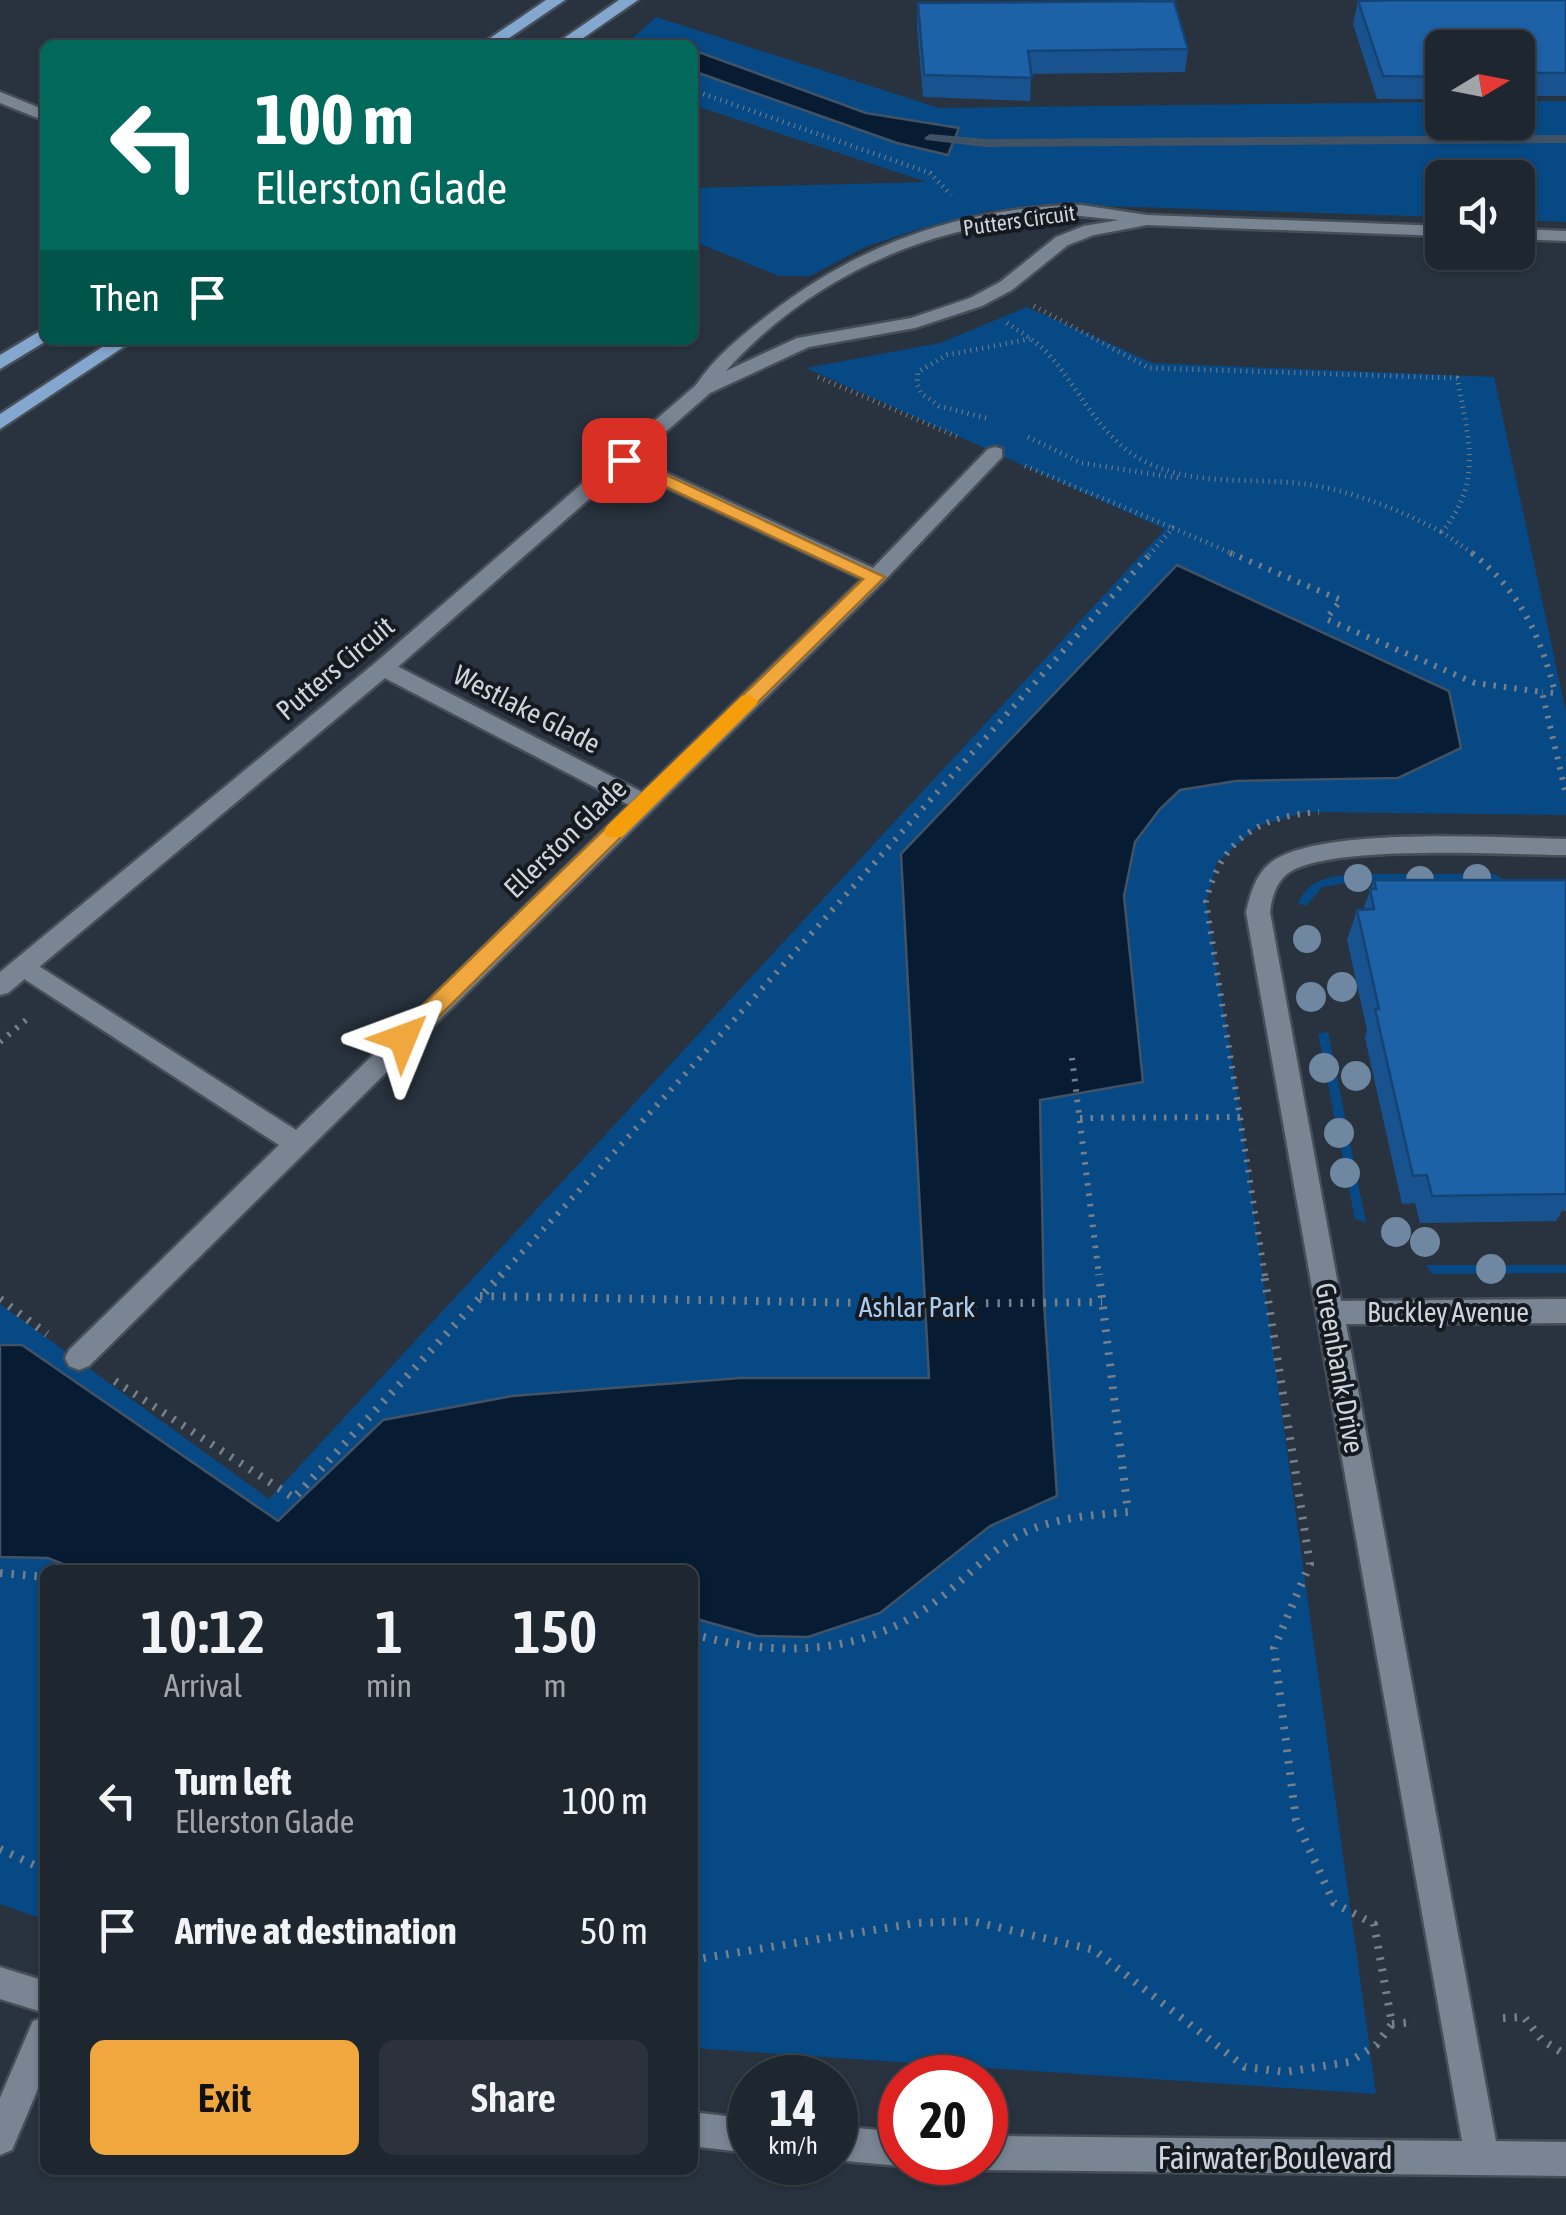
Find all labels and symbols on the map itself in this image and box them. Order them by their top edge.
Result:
north arrow [1425,30,1535,140]
street label: Putters Circuit [961,199,1077,241]
pin [582,418,667,503]
street label: Putters Circuit [270,610,400,726]
street label: Westlake Glade [448,658,606,760]
street label: Ellerston Glade [497,772,633,904]
position arrow [351,986,455,1090]
street label: Greenbank Drive [1309,1280,1371,1456]
park label: Ashlar Park [859,1291,975,1323]
street label: Buckley Avenue [1367,1296,1529,1328]
speed limit sign: 20 [878,2055,1008,2185]
street label: Fairwater Boulevard [1157,2139,1393,2176]

